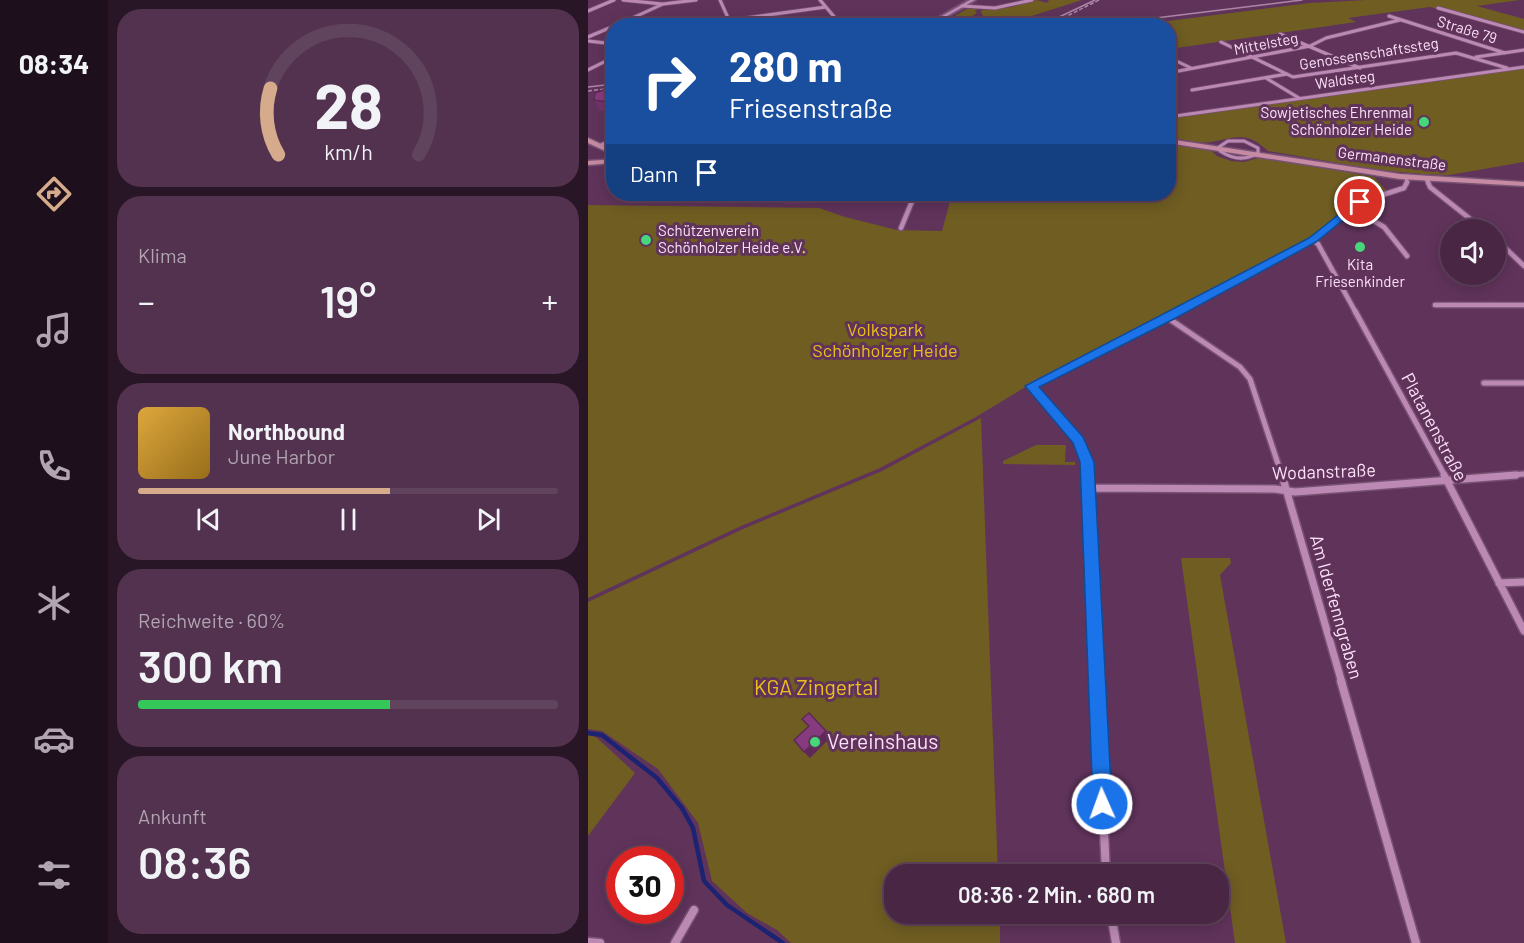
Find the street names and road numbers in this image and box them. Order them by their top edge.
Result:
street label: Straße 79 [1435,11,1499,47]
street label: Mittelsteg [1232,28,1300,58]
street label: Genossenschaftssteg [1298,33,1440,73]
street label: Waldsteg [1314,66,1376,92]
street label: Germanenstraße [1337,142,1447,174]
street label: Platanenstraße [1397,369,1473,484]
street label: Wodanstraße [1272,458,1376,484]
street label: Am Iderfenngraben [1306,532,1368,681]

